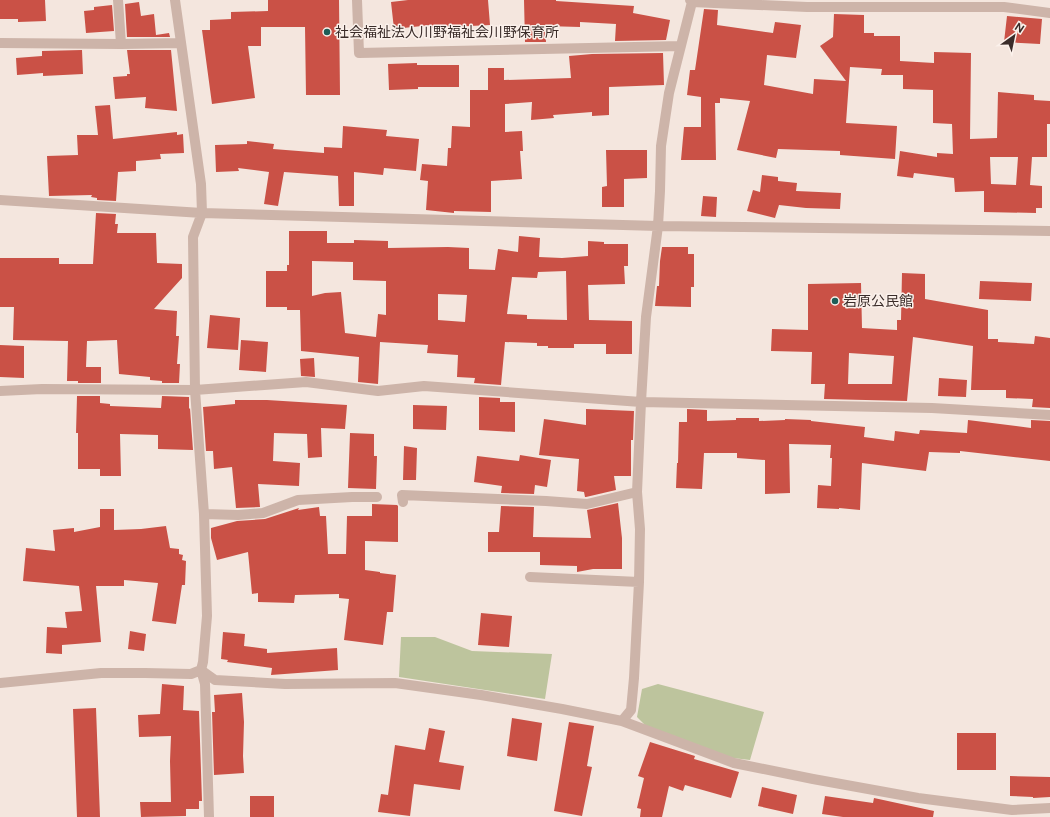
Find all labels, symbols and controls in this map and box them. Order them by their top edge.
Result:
north arrow [994,16,1034,56]
text: N [1013,20,1026,35]
place label: 社会福祉法人川野福祉会川野保育所 [335,24,559,40]
marker: 社会福祉法人川野福祉会川野保育所 [322,27,332,37]
place label: 岩原公民館 [843,293,913,309]
marker: 岩原公民館 [830,296,840,306]

